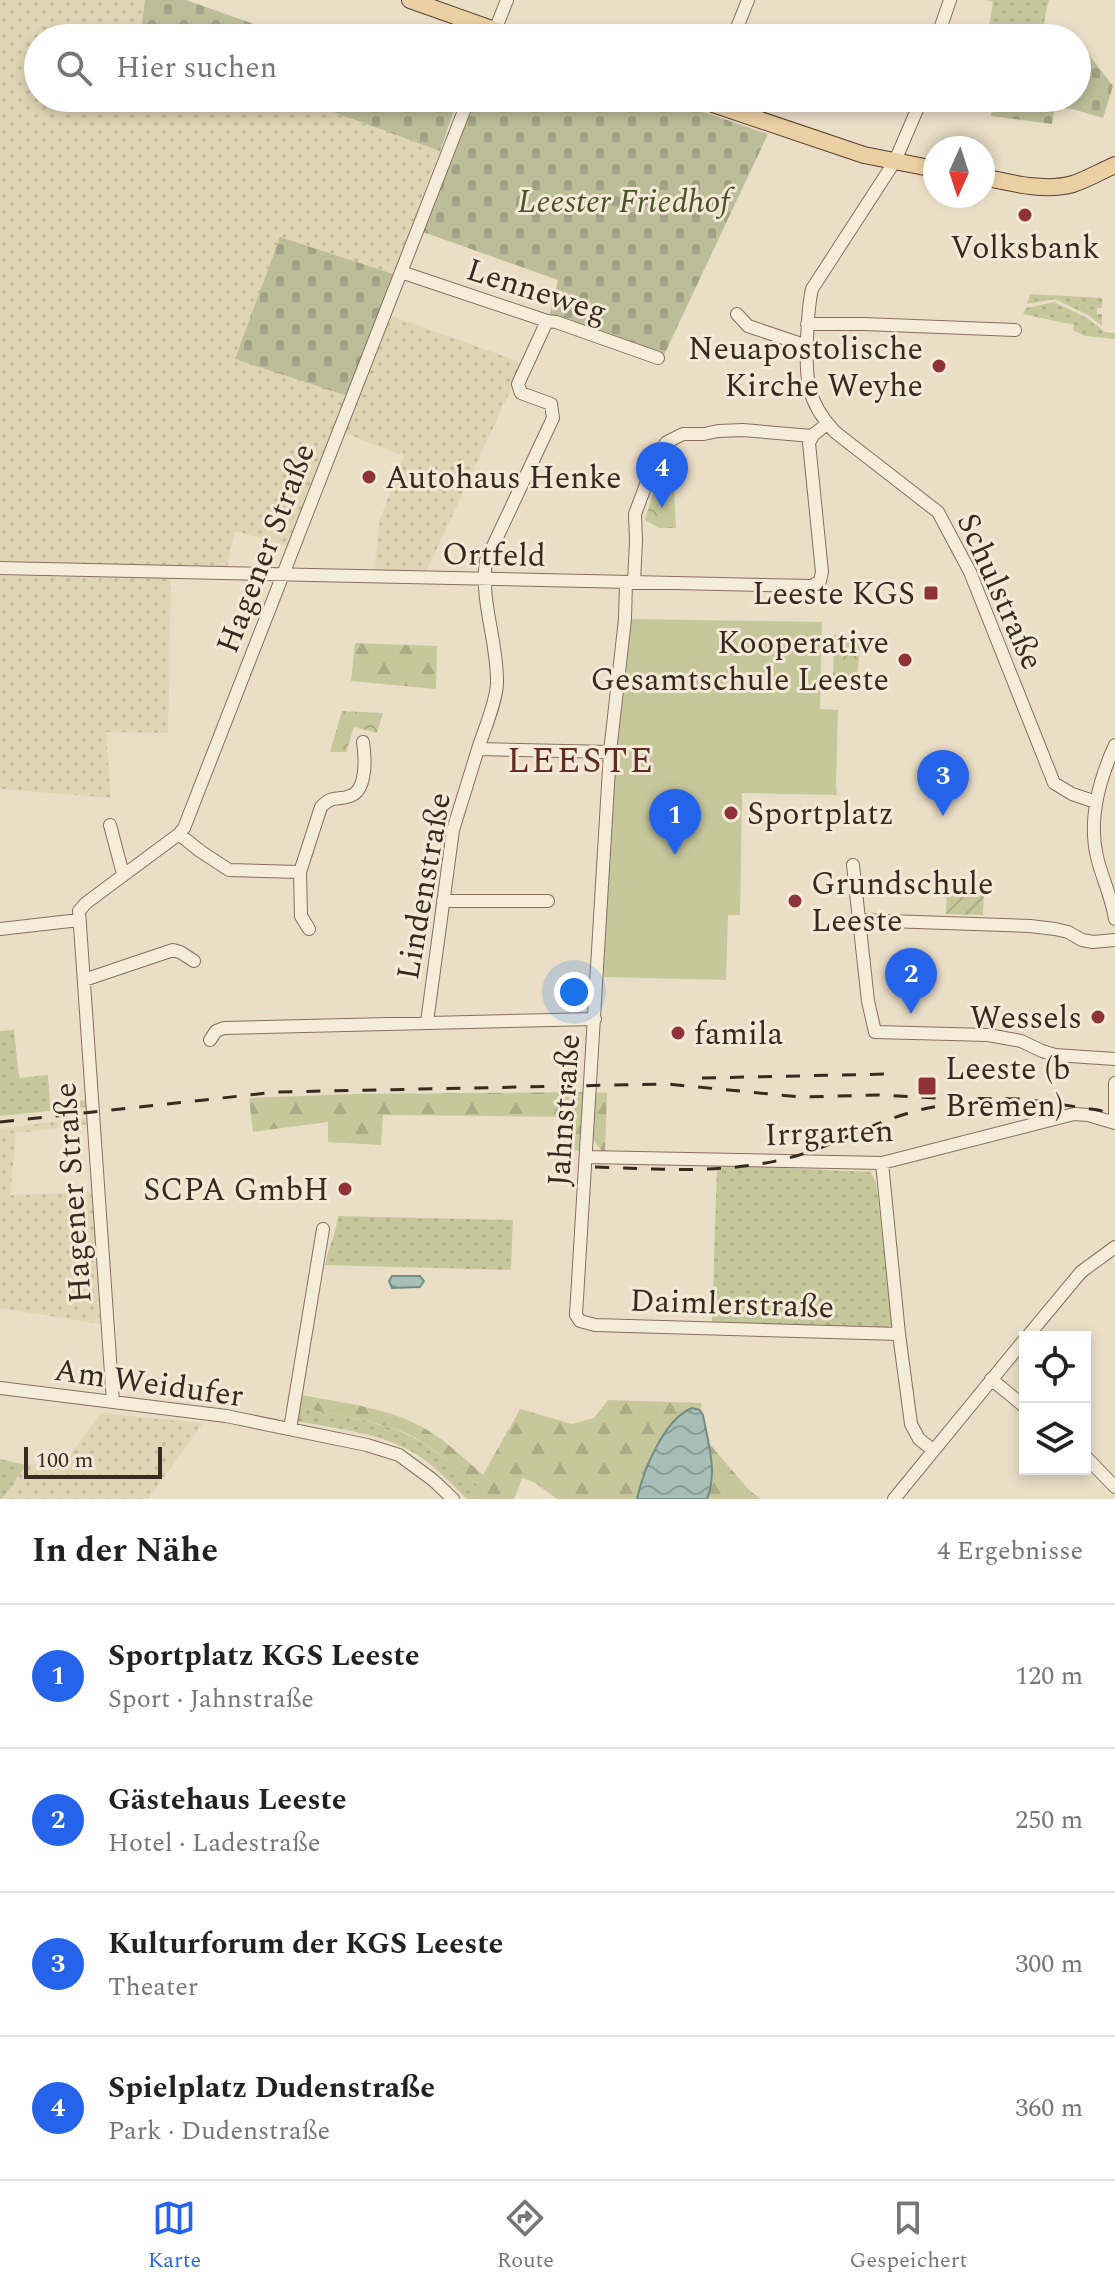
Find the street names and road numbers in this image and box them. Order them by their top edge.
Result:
street label: Lenneweg [460,246,613,337]
street label: Hagener Straße [204,436,329,661]
street label: Schulstraße [943,505,1056,678]
street label: Ortfeld [442,530,546,581]
street label: Lindenstraße [384,789,465,984]
street label: Jahnstraße [535,1032,594,1188]
street label: Hagener Straße [41,1081,106,1305]
street label: Irrgarten [764,1107,894,1160]
street label: Daimlerstraße [629,1276,835,1333]
street label: Am Weidufer [51,1346,247,1421]

